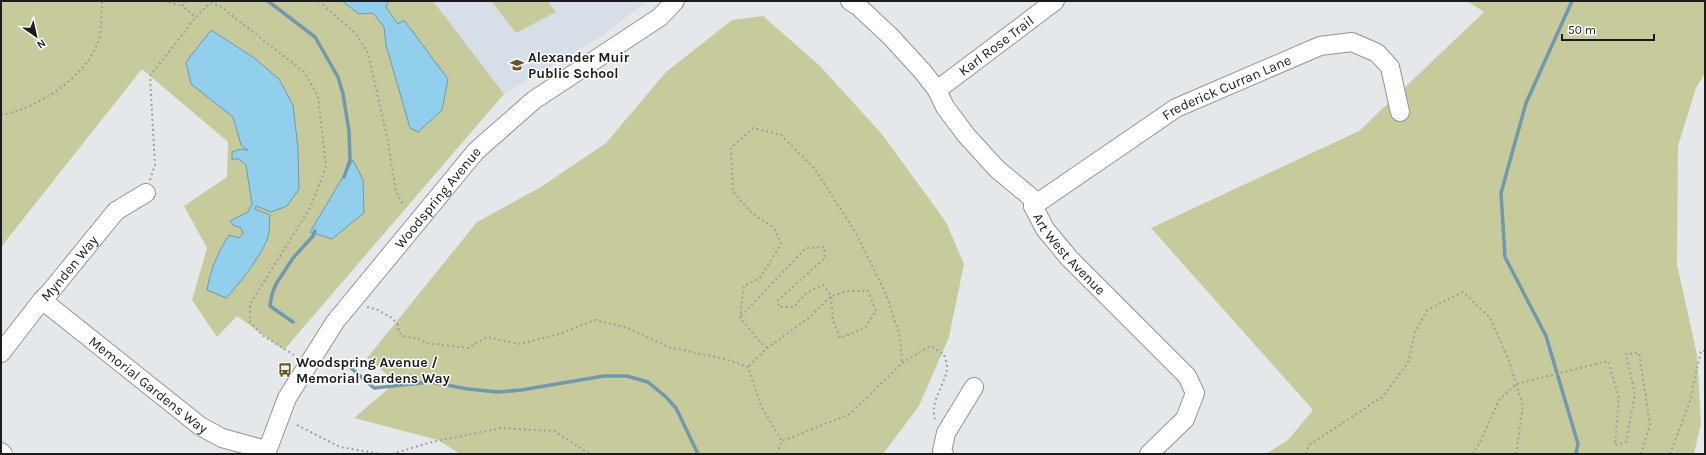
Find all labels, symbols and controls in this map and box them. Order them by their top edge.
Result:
street label: Karl Rose Trail [956,12,1037,80]
north arrow [16,16,56,56]
scale bar [1562,16,1654,42]
text: 50 m [1568,23,1596,37]
text: N [34,36,48,51]
place label: Alexander Muir Public School [528,49,630,82]
street label: Frederick Curran Lane [1159,51,1294,124]
school or university icon: Alexander Muir Public School [509,57,525,73]
street label: Woodspring Avenue [391,144,485,252]
street label: Art West Avenue [1029,210,1109,299]
street label: Mynden Way [38,232,102,305]
street label: Memorial Gardens Way [85,333,211,438]
place label: Woodspring Avenue / Memorial Gardens Way [296,354,450,387]
bus stop icon: Woodspring Avenue / Memorial Gardens Way [277,362,293,378]

